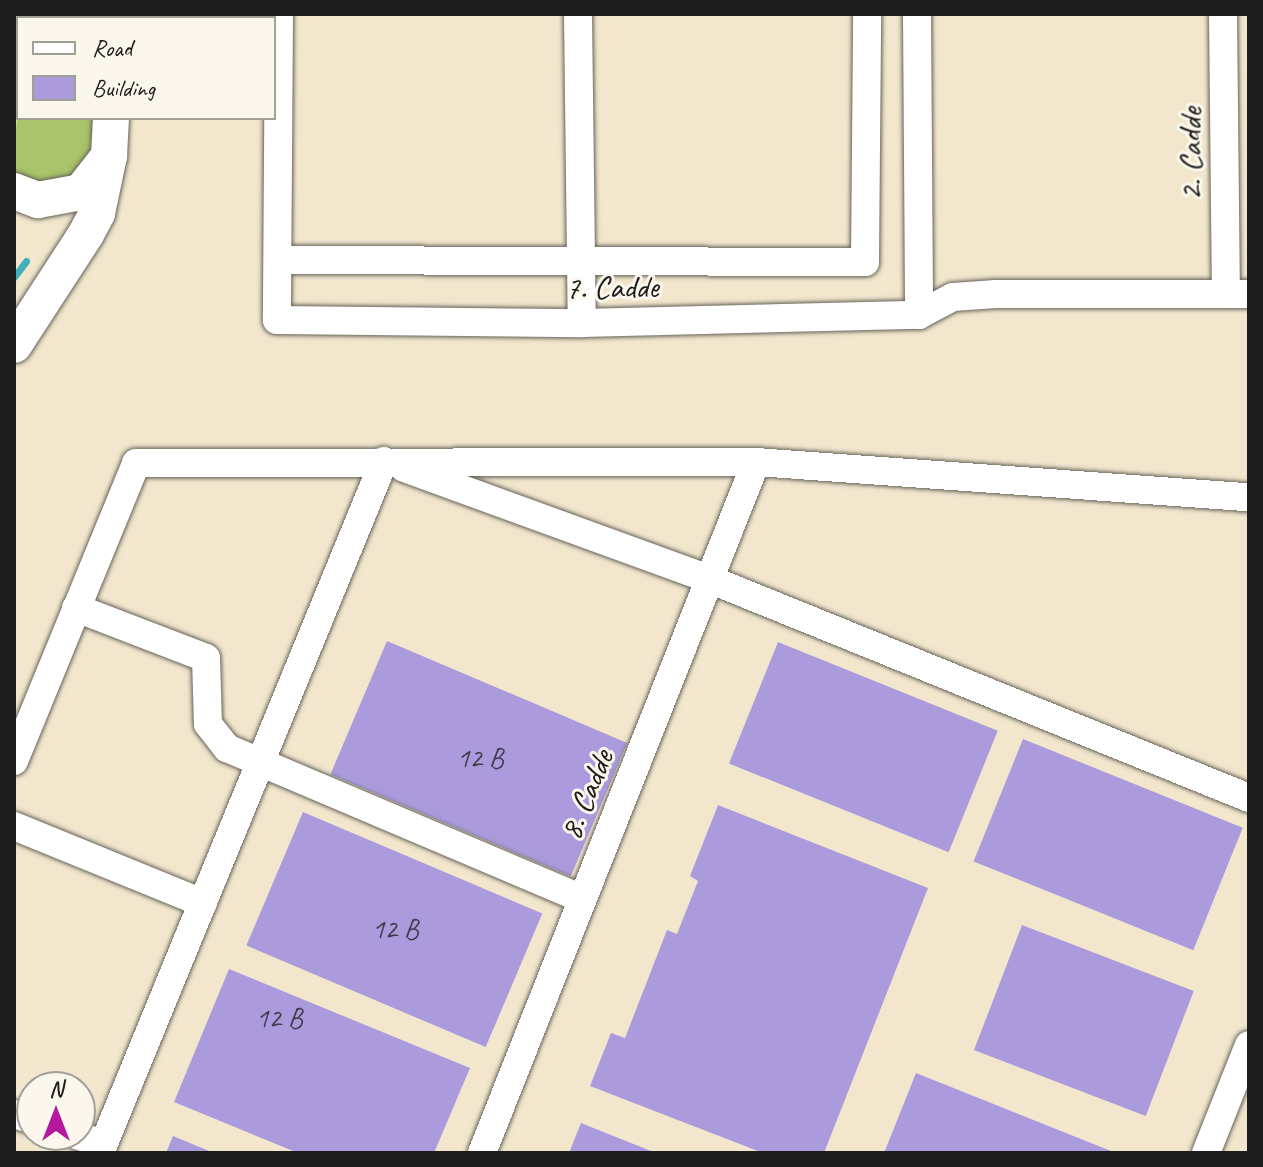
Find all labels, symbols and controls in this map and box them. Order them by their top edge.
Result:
legend [16,16,276,120]
text: Road [92,33,132,63]
text: Building [92,73,155,103]
street label: 2. Cadde [1172,107,1210,201]
street label: 7. Cadde [565,268,659,308]
house number: 12 B [457,741,503,775]
street label: 8. Cadde [552,745,622,845]
house number: 12 B [372,912,418,946]
house number: 12 B [256,1001,302,1035]
north arrow [16,1071,96,1151]
text: N [49,1075,63,1103]

